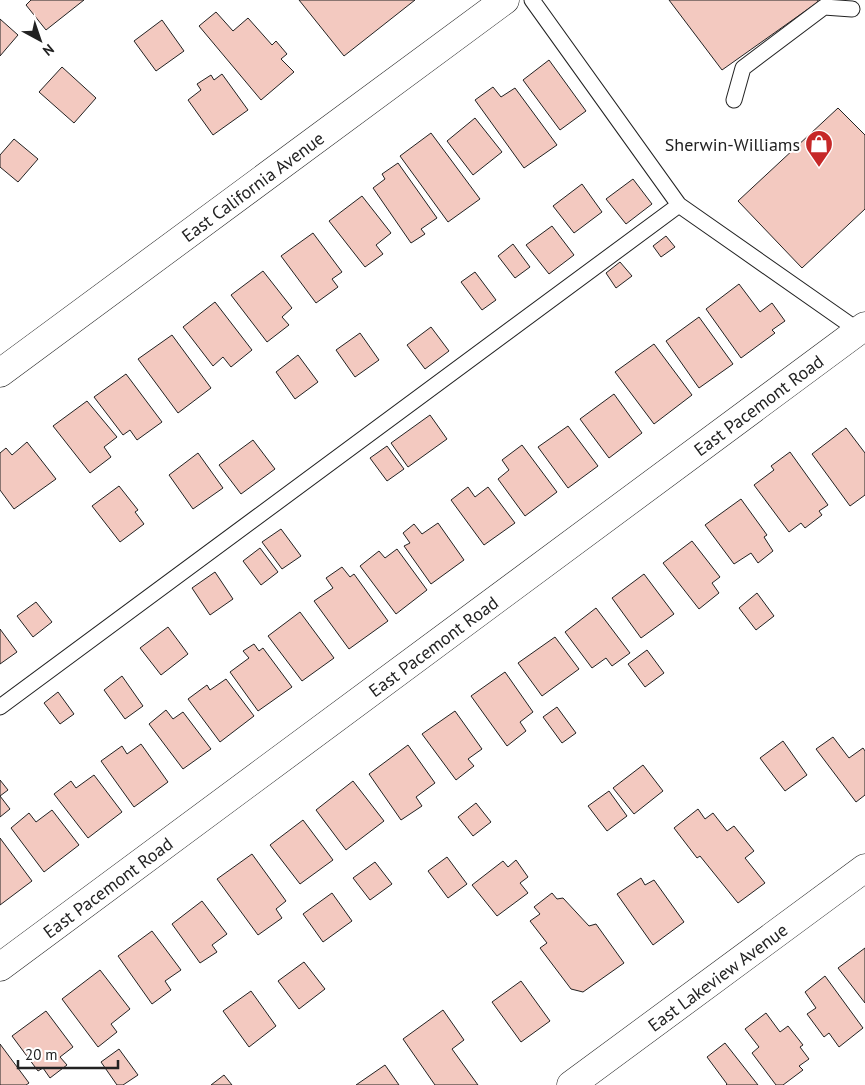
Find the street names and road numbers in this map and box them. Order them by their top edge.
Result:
street label: East California Avenue [177,126,328,247]
street label: East Pacemont Road [689,349,828,461]
street label: East Pacemont Road [364,591,502,702]
street label: East Pacemont Road [38,832,177,943]
street label: East Lakeview Avenue [643,918,792,1036]

